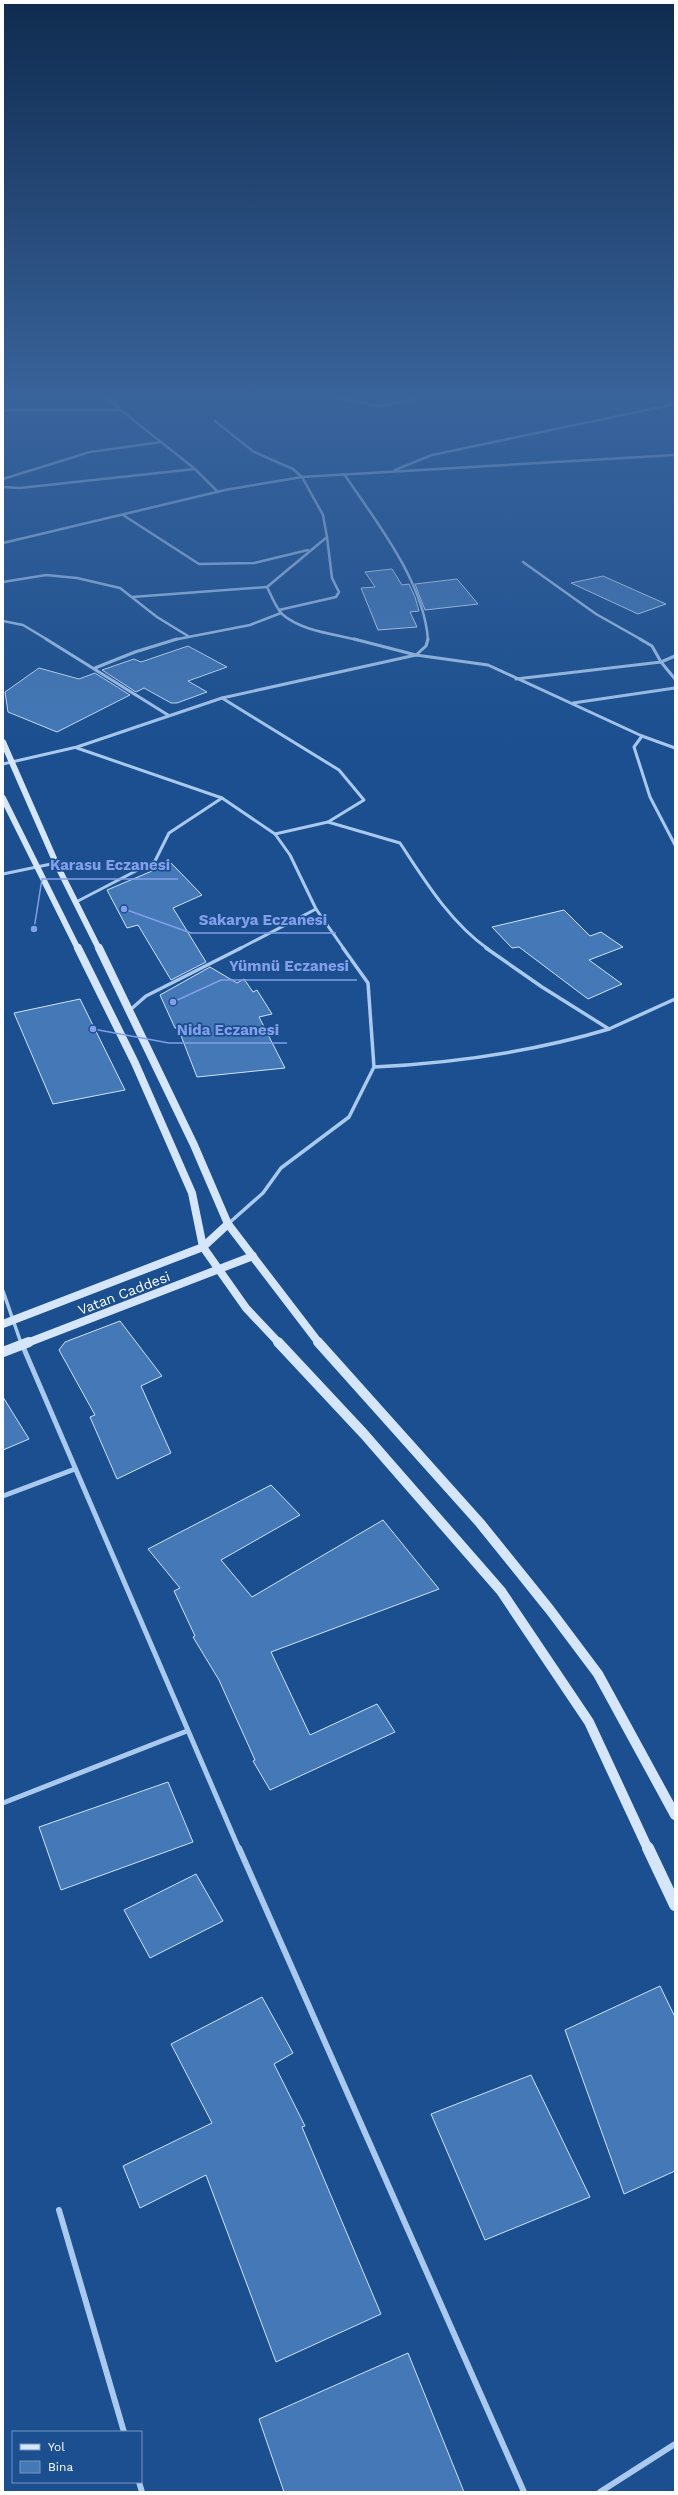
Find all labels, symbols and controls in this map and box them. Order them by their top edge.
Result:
callout: Karasu Eczanesi [42,852,178,879]
text: Karasu Eczanesi [50,856,170,874]
callout: Sakarya Eczanesi [191,906,336,933]
text: Sakarya Eczanesi [199,911,327,929]
callout: Yümnü Eczanesi [221,953,357,980]
text: Yümnü Eczanesi [229,957,349,975]
callout: Nida Eczanesi [169,1016,287,1043]
text: Nida Eczanesi [177,1021,279,1039]
street label: Vatan Caddesi [76,1268,172,1318]
legend [12,2431,142,2483]
text: Yol [48,2440,65,2454]
text: Bina [48,2460,73,2474]

